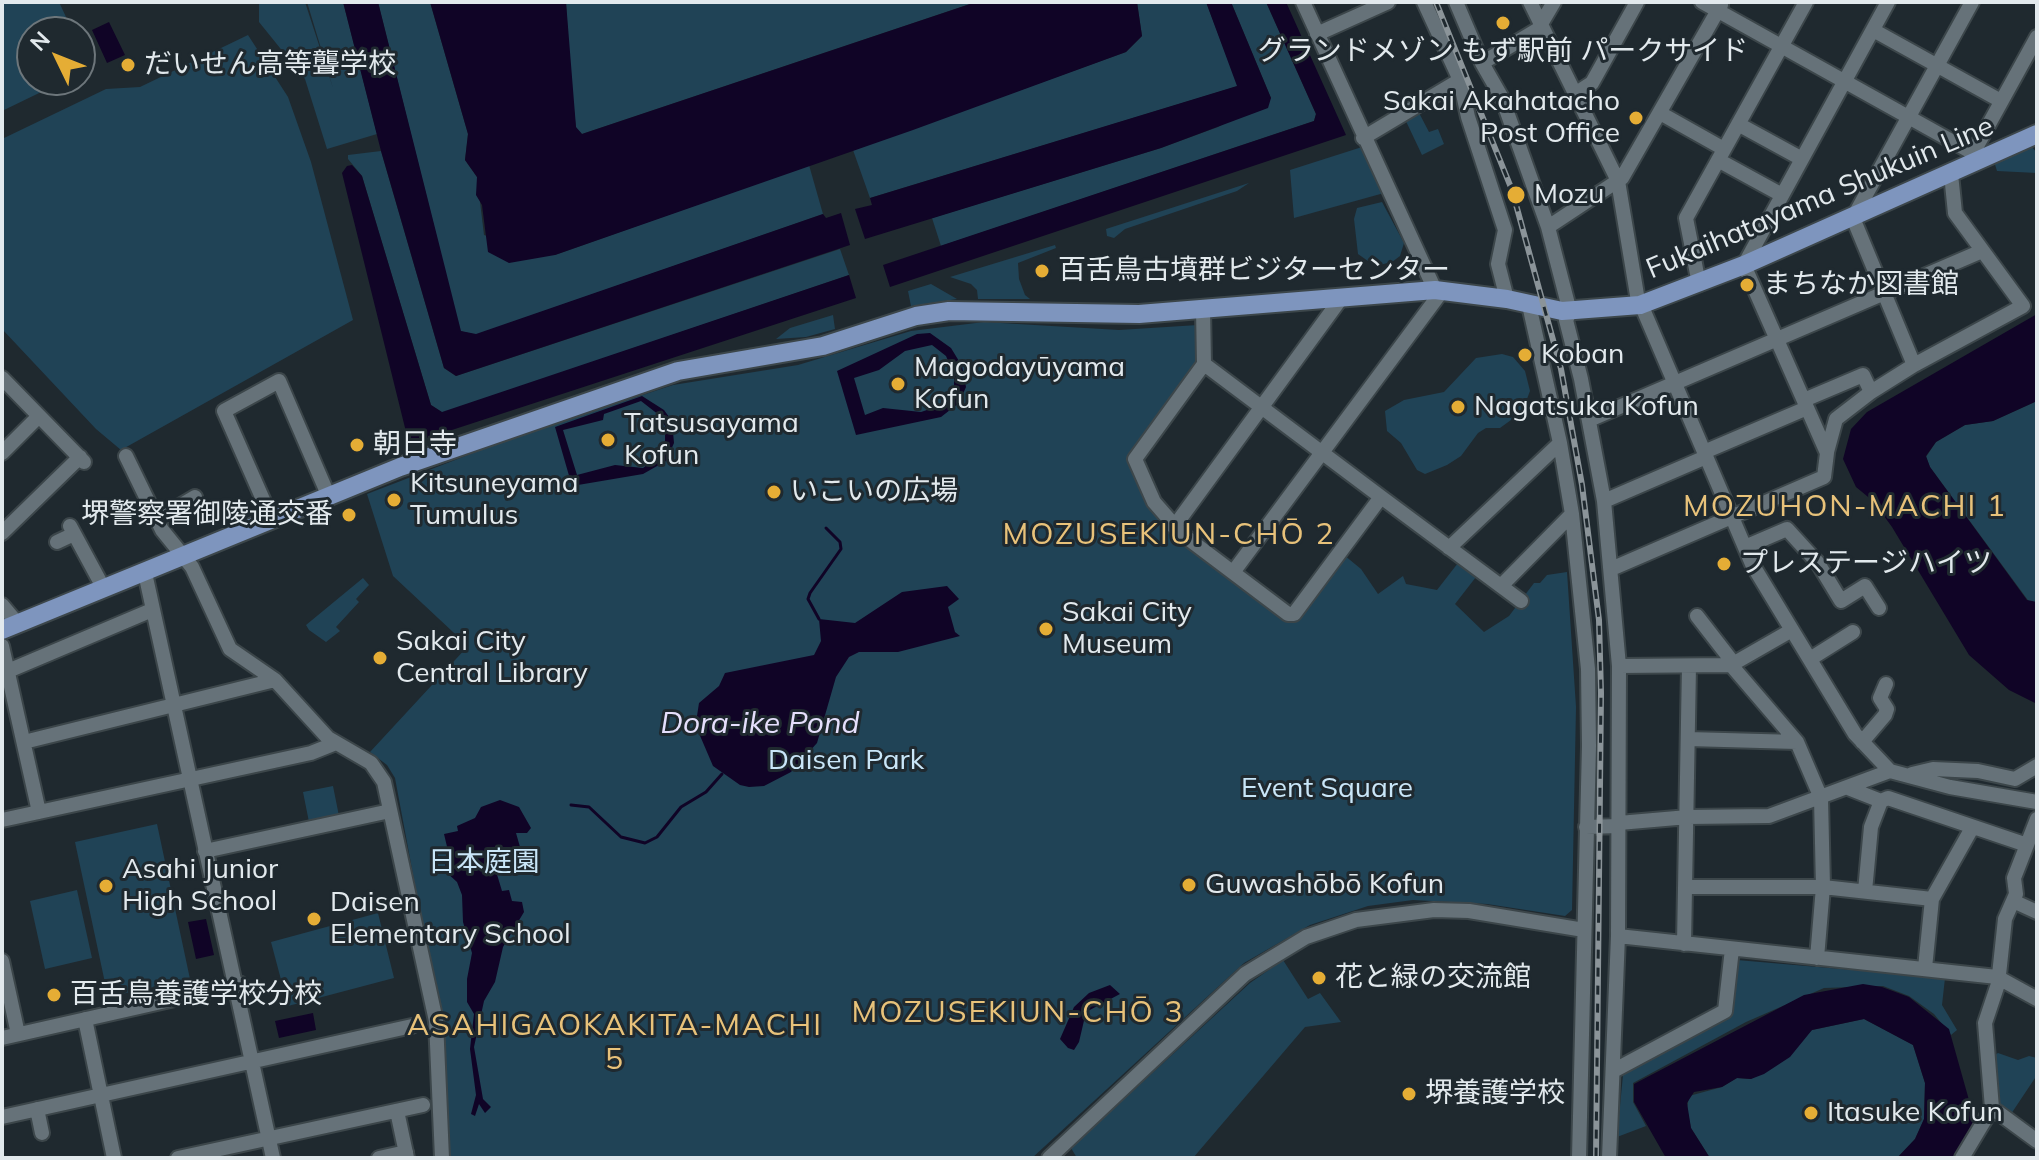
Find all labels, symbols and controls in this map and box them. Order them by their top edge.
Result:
marker: グランドメゾン もず駅前 パークサイド [1494,14,1512,32]
north arrow [16,16,96,96]
text: N [24,25,56,57]
place label: グランドメゾン もず駅前 パークサイド [1258,35,1748,69]
place label: だいせん高等聾学校 [144,48,396,82]
marker: だいせん高等聾学校 [119,56,137,74]
place label: Sakai Akahatacho Post Office [1383,85,1620,151]
marker: Sakai Akahatacho Post Office [1627,109,1645,127]
street label: Fukaihatayama Shukuin Line [1641,110,1999,286]
place label: Mozu [1534,178,1605,212]
marker: Mozu [1505,184,1527,206]
place label: 百舌鳥古墳群ビジターセンター [1058,254,1450,288]
marker: 百舌鳥古墳群ビジターセンター [1033,262,1051,280]
place label: まちなか図書館 [1763,268,1959,302]
marker: まちなか図書館 [1738,276,1756,294]
place label: Koban [1541,338,1624,372]
marker: Koban [1516,346,1534,364]
place label: Magodayūyama Kofun [914,351,1125,417]
marker: Magodayūyama Kofun [889,375,907,393]
place label: Nagatsuka Kofun [1474,390,1699,424]
marker: Nagatsuka Kofun [1449,398,1467,416]
place label: Tatsusayama Kofun [624,407,799,473]
place label: 朝日寺 [373,428,457,462]
marker: Tatsusayama Kofun [599,431,617,449]
marker: 朝日寺 [348,436,366,454]
place label: Kitsuneyama Tumulus [410,467,578,533]
place label: いこいの広場 [790,475,958,509]
marker: いこいの広場 [765,483,783,501]
district label: MOZUHON-MACHI 1 [1683,489,2007,525]
marker: Kitsuneyama Tumulus [385,491,403,509]
place label: 堺警察署御陵通交番 [81,498,333,532]
marker: 堺警察署御陵通交番 [340,506,358,524]
district label: MOZUSEKIUN-CHŌ 2 [1003,517,1335,553]
place label: プレステージハイツ [1740,547,1992,581]
marker: プレステージハイツ [1715,555,1733,573]
place label: Sakai City Museum [1062,596,1192,662]
marker: Sakai City Museum [1037,620,1055,638]
place label: Sakai City Central Library [396,625,588,691]
marker: Sakai City Central Library [371,649,389,667]
water label: Dora-ike Pond [660,706,860,742]
park label: Daisen Park [768,744,924,778]
park label: Event Square [1241,772,1413,806]
park label: 日本庭園 [428,846,540,880]
place label: Asahi Junior High School [122,853,278,919]
place label: Guwashōbō Kofun [1205,868,1444,902]
marker: Guwashōbō Kofun [1180,876,1198,894]
marker: Asahi Junior High School [97,877,115,895]
place label: Daisen Elementary School [330,886,571,952]
marker: Daisen Elementary School [305,910,323,928]
place label: 花と緑の交流館 [1335,961,1531,995]
marker: 花と緑の交流館 [1310,969,1328,987]
place label: 百舌鳥養護学校分校 [70,978,322,1012]
marker: 百舌鳥養護学校分校 [45,986,63,1004]
district label: MOZUSEKIUN-CHŌ 3 [852,995,1184,1031]
district label: ASAHIGAOKAKITA-MACHI 5 [407,1008,823,1078]
place label: 堺養護学校 [1425,1077,1565,1111]
marker: 堺養護学校 [1400,1085,1418,1103]
place label: Itasuke Kofun [1827,1096,2003,1130]
marker: Itasuke Kofun [1802,1104,1820,1122]

